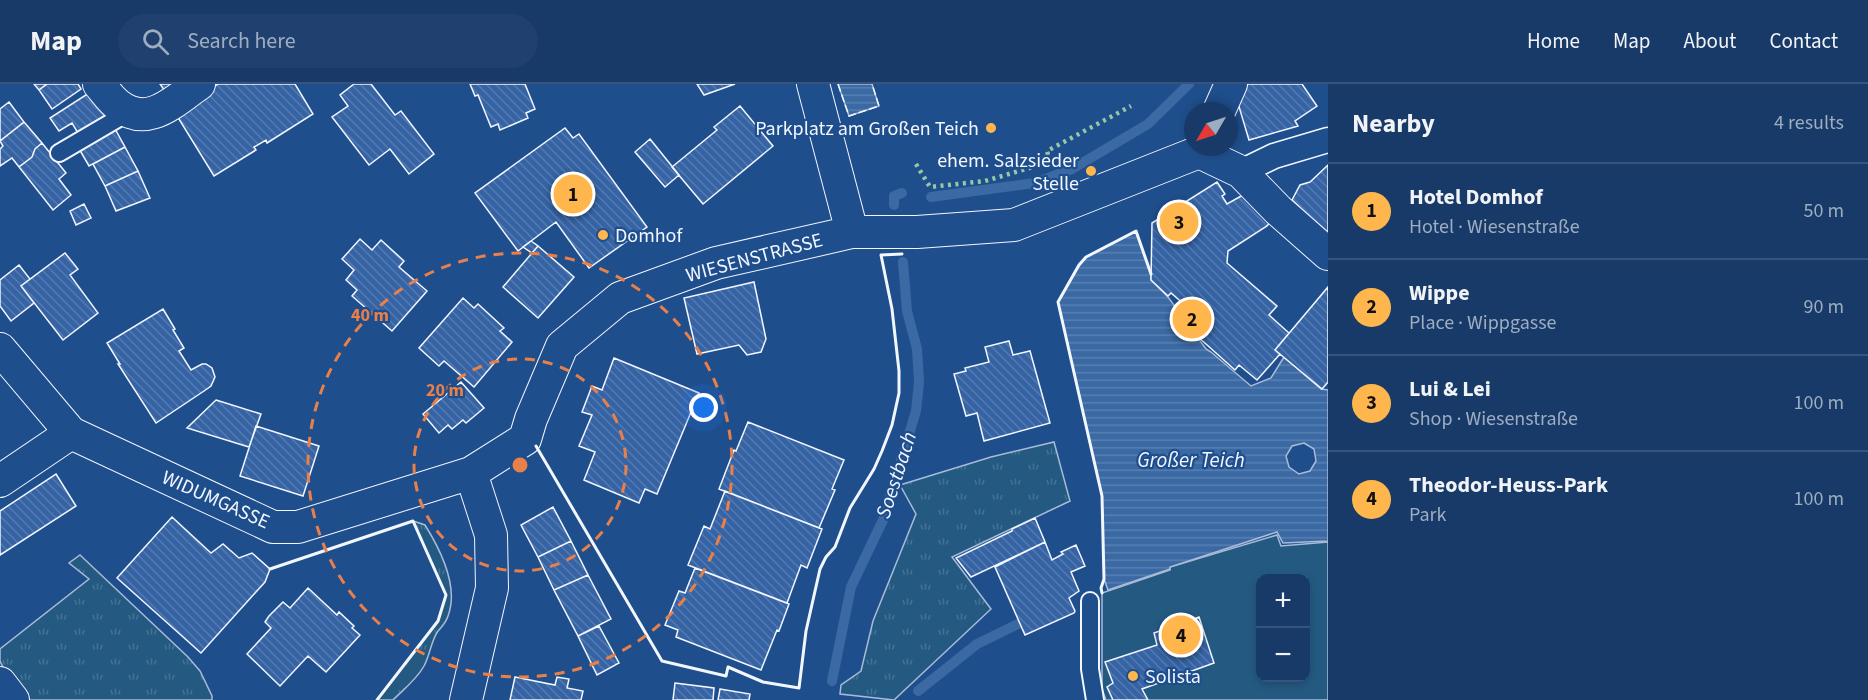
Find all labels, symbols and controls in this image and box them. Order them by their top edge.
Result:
search box [118,14,538,68]
text: Map [30,21,82,61]
icon: search [139,25,172,58]
text: Search here [187,25,296,57]
text: Home [1527,26,1580,56]
text: Map [1613,26,1651,56]
text: About [1684,26,1736,56]
text: Contact [1769,26,1838,56]
north arrow [1184,102,1238,156]
text: Nearby [1352,105,1435,142]
text: 4 results [1774,109,1844,137]
place label: Parkplatz am Großen Teich [755,115,979,143]
marker: Parkplatz am Großen Teich [984,121,998,135]
place label: ehem. Salzsieder Stelle [937,147,1079,198]
marker: ehem. Salzsieder Stelle [1084,164,1098,178]
pin: 1 [554,172,592,216]
text: Hotel Domhof [1409,181,1543,213]
text: 1 [1366,197,1377,225]
text: 50 m [1804,197,1844,225]
pin: 3 [1160,200,1198,244]
text: Hotel · Wiesenstraße [1409,213,1580,241]
place label: Domhof [615,222,683,250]
street label: WIESENSTRASSE [683,226,826,290]
marker: Domhof [596,228,610,242]
text: Wippe [1409,277,1470,309]
text: 2 [1366,293,1377,321]
text: 90 m [1804,293,1844,321]
pin: 2 [1172,296,1212,342]
text: 40 m [351,303,389,328]
text: Place · Wippgasse [1409,309,1556,337]
text: Lui & Lei [1409,373,1491,405]
text: 20 m [426,378,464,403]
text: 3 [1366,389,1377,417]
text: 100 m [1794,389,1844,417]
your location [689,393,718,422]
text: Shop · Wiesenstraße [1409,405,1578,433]
water label: Soestbach [868,428,924,522]
water label: Großer Teich [1137,445,1245,475]
centre of rings [510,455,530,475]
street label: WIDUMGASSE [157,464,274,536]
text: Theodor-Heuss-Park [1409,469,1608,501]
text: 4 [1366,485,1377,513]
text: 100 m [1794,485,1844,513]
text: Park [1409,501,1446,529]
map controls [1256,574,1310,682]
button: + [1256,574,1310,628]
pin: 4 [1162,612,1200,658]
button: − [1256,628,1310,682]
place label: Solista [1145,663,1201,691]
marker: Solista [1126,669,1140,683]

